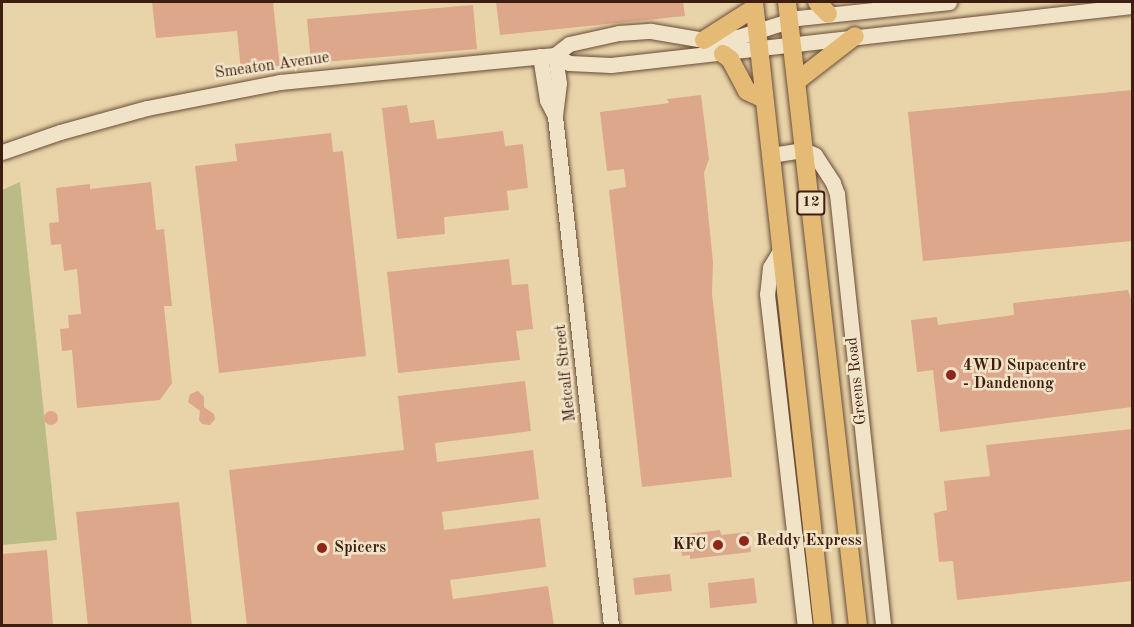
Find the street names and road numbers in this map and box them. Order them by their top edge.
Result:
street label: Smeaton Avenue [214,48,330,84]
road number: 12 [796,191,826,215]
street label: Metcalf Street [551,323,581,423]
street label: Greens Road [843,336,871,426]

